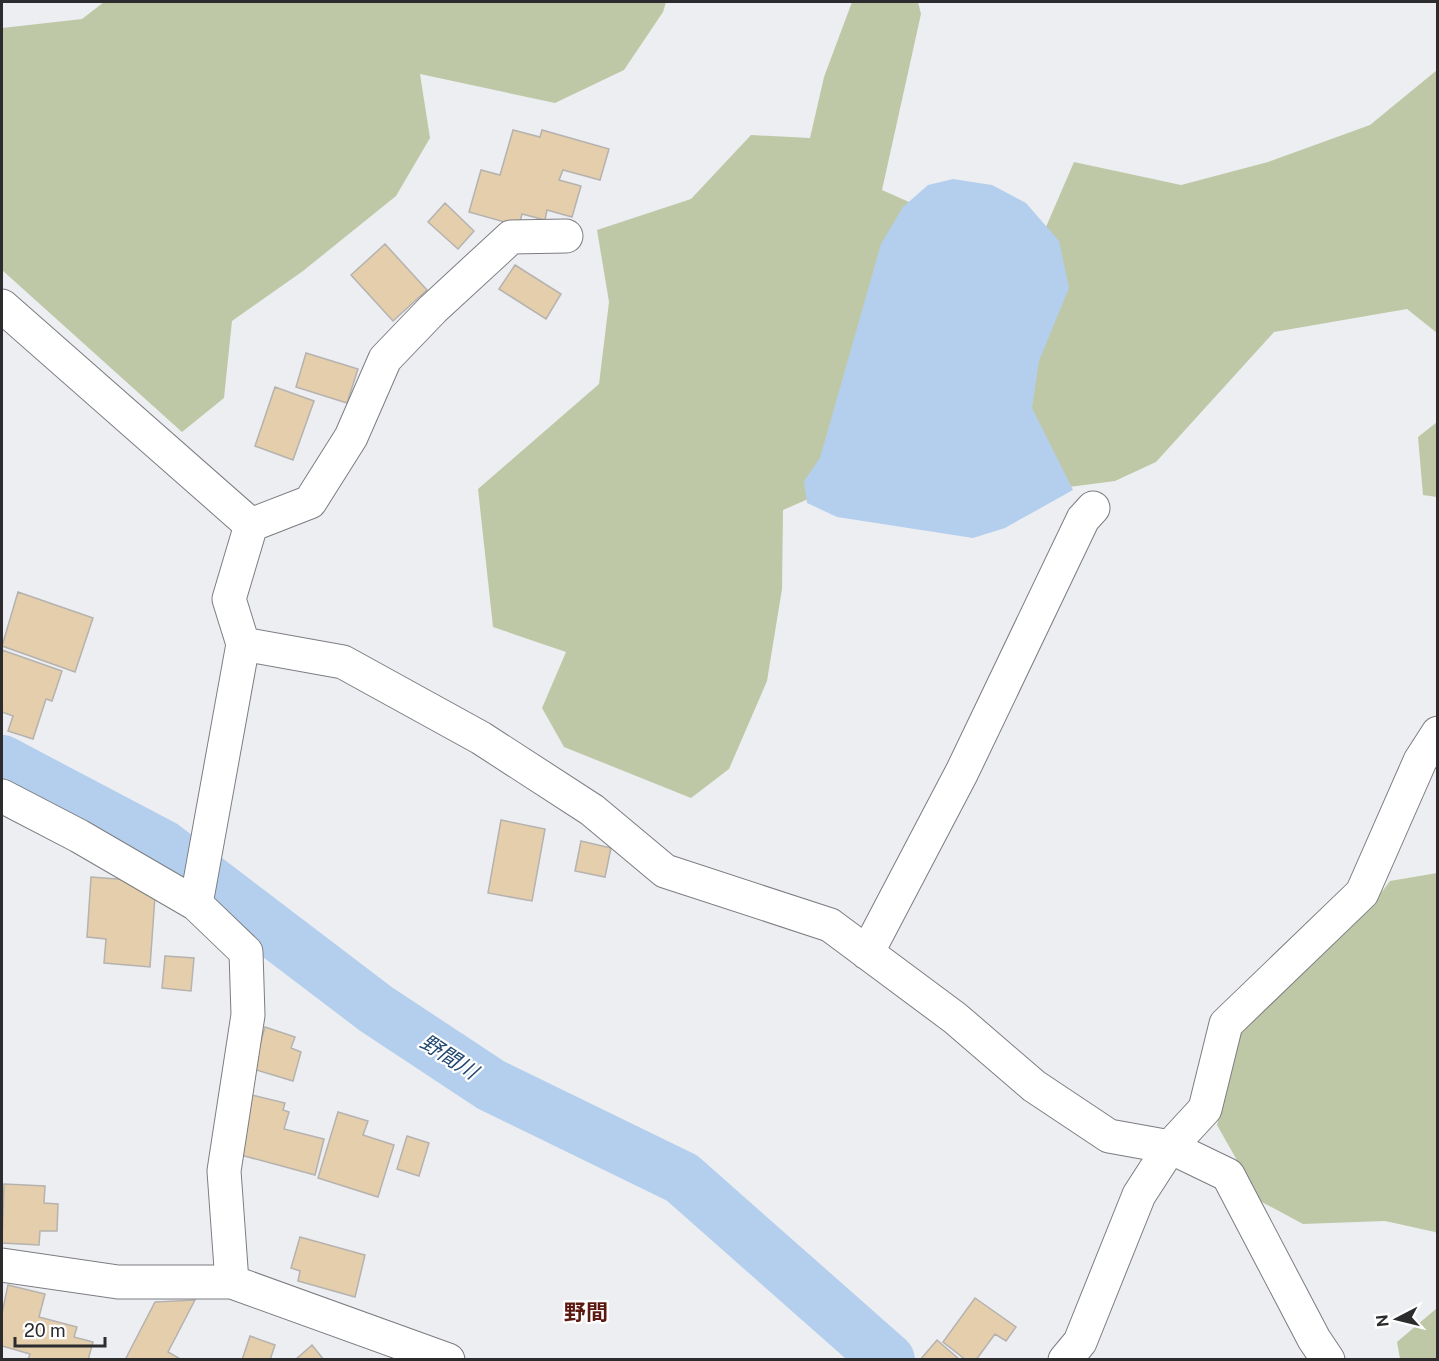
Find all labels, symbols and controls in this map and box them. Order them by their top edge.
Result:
water label: 野間川 [416,1029,484,1085]
north arrow [1367,1289,1427,1349]
district label: 野間 [564,1299,608,1325]
scale bar [15,1310,105,1348]
text: N [1372,1313,1393,1328]
text: 20 m [24,1320,66,1341]

